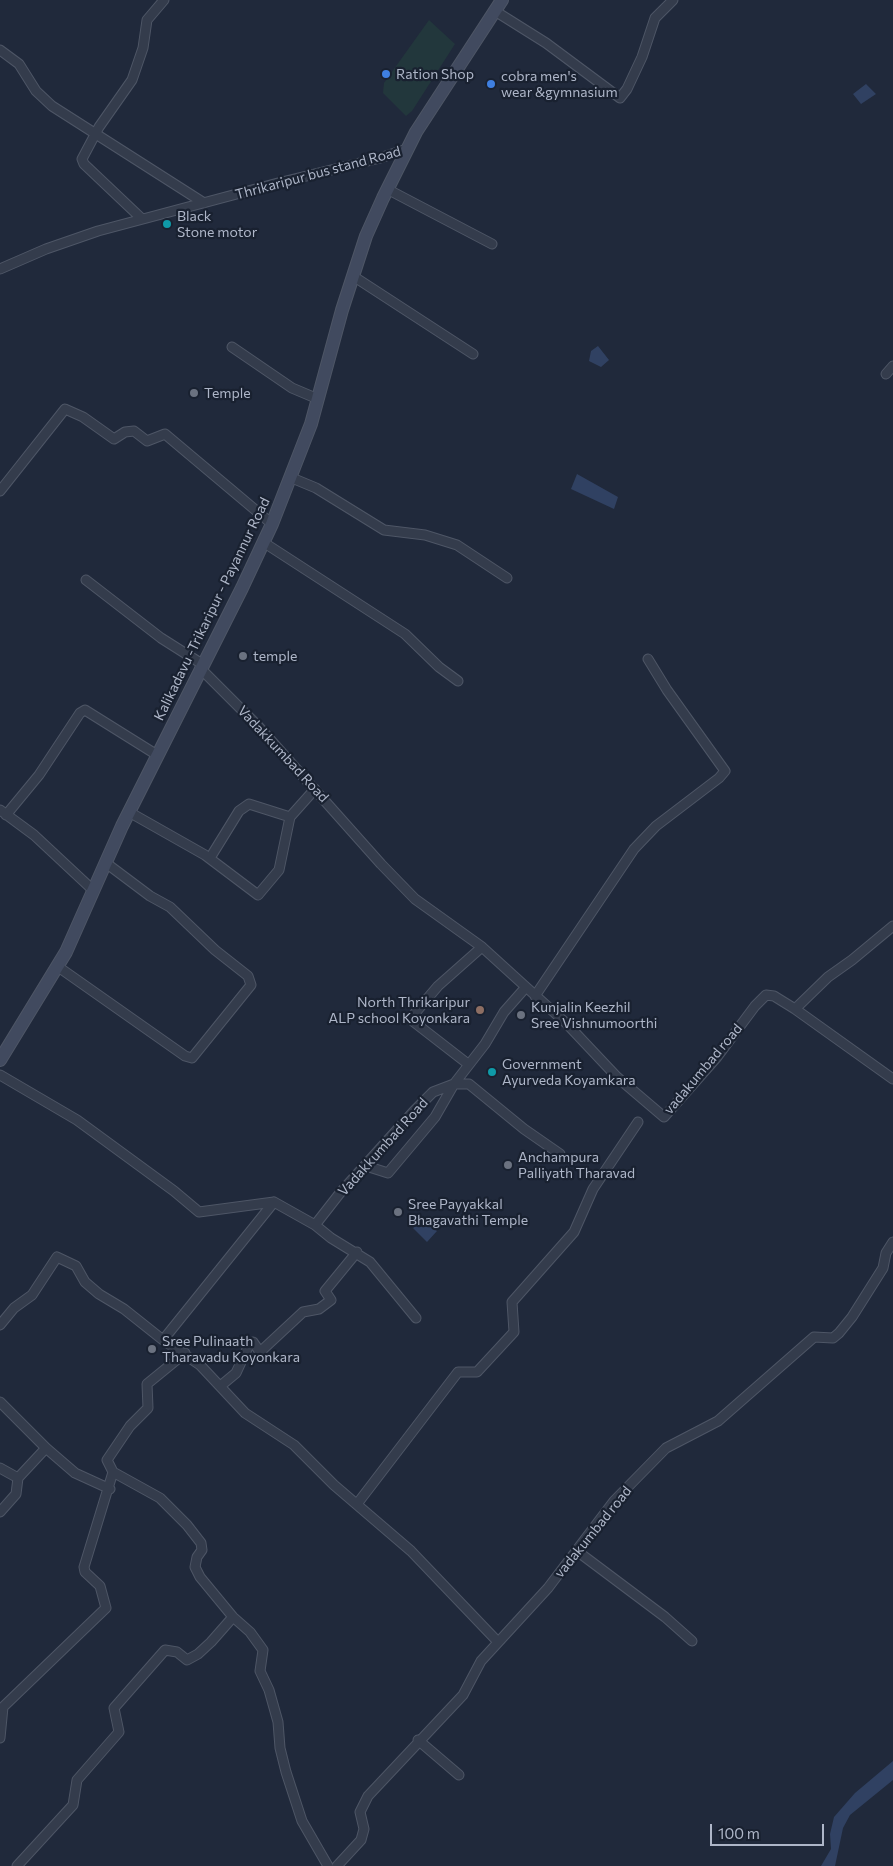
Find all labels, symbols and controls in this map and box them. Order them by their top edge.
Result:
place label: Ration Shop [396,66,474,82]
marker: Ration Shop [380,68,392,80]
place label: cobra men's wear &gymnasium [501,68,618,100]
marker: cobra men's wear &gymnasium [485,78,497,90]
street label: Thrikaripur bus stand Road [233,143,403,203]
place label: Black Stone motor [177,208,257,240]
marker: Black Stone motor [161,218,173,230]
place label: Temple [204,385,251,401]
marker: Temple [188,387,200,399]
street label: Kalikadavu -Trikaripur - Payannur Road [151,495,273,723]
place label: temple [253,648,297,664]
marker: temple [237,650,249,662]
street label: Vadakkumbad Road [234,702,332,806]
place label: North Thrikaripur ALP school Koyonkara [328,994,470,1026]
place label: Kunjalin Keezhil Sree Vishnumoorthi [531,999,657,1032]
marker: North Thrikaripur ALP school Koyonkara [474,1004,486,1016]
marker: Kunjalin Keezhil Sree Vishnumoorthi [515,1009,527,1021]
street label: vadakumbad road [660,1020,746,1118]
place label: Government Ayurveda Koyamkara [502,1056,636,1088]
marker: Government Ayurveda Koyamkara [486,1066,498,1078]
street label: Vadakkumbad Road [335,1095,431,1199]
place label: Anchampura Palliyath Tharavad [518,1149,635,1182]
marker: Anchampura Palliyath Tharavad [502,1159,514,1171]
place label: Sree Payyakkal Bhagavathi Temple [408,1196,528,1228]
marker: Sree Payyakkal Bhagavathi Temple [392,1206,404,1218]
place label: Sree Pulinaath Tharavadu Koyonkara [162,1333,300,1365]
marker: Sree Pulinaath Tharavadu Koyonkara [146,1343,158,1355]
street label: vadakumbad road [551,1483,635,1581]
scale bar [713,1814,827,1846]
text: 100 m [718,1824,760,1842]

